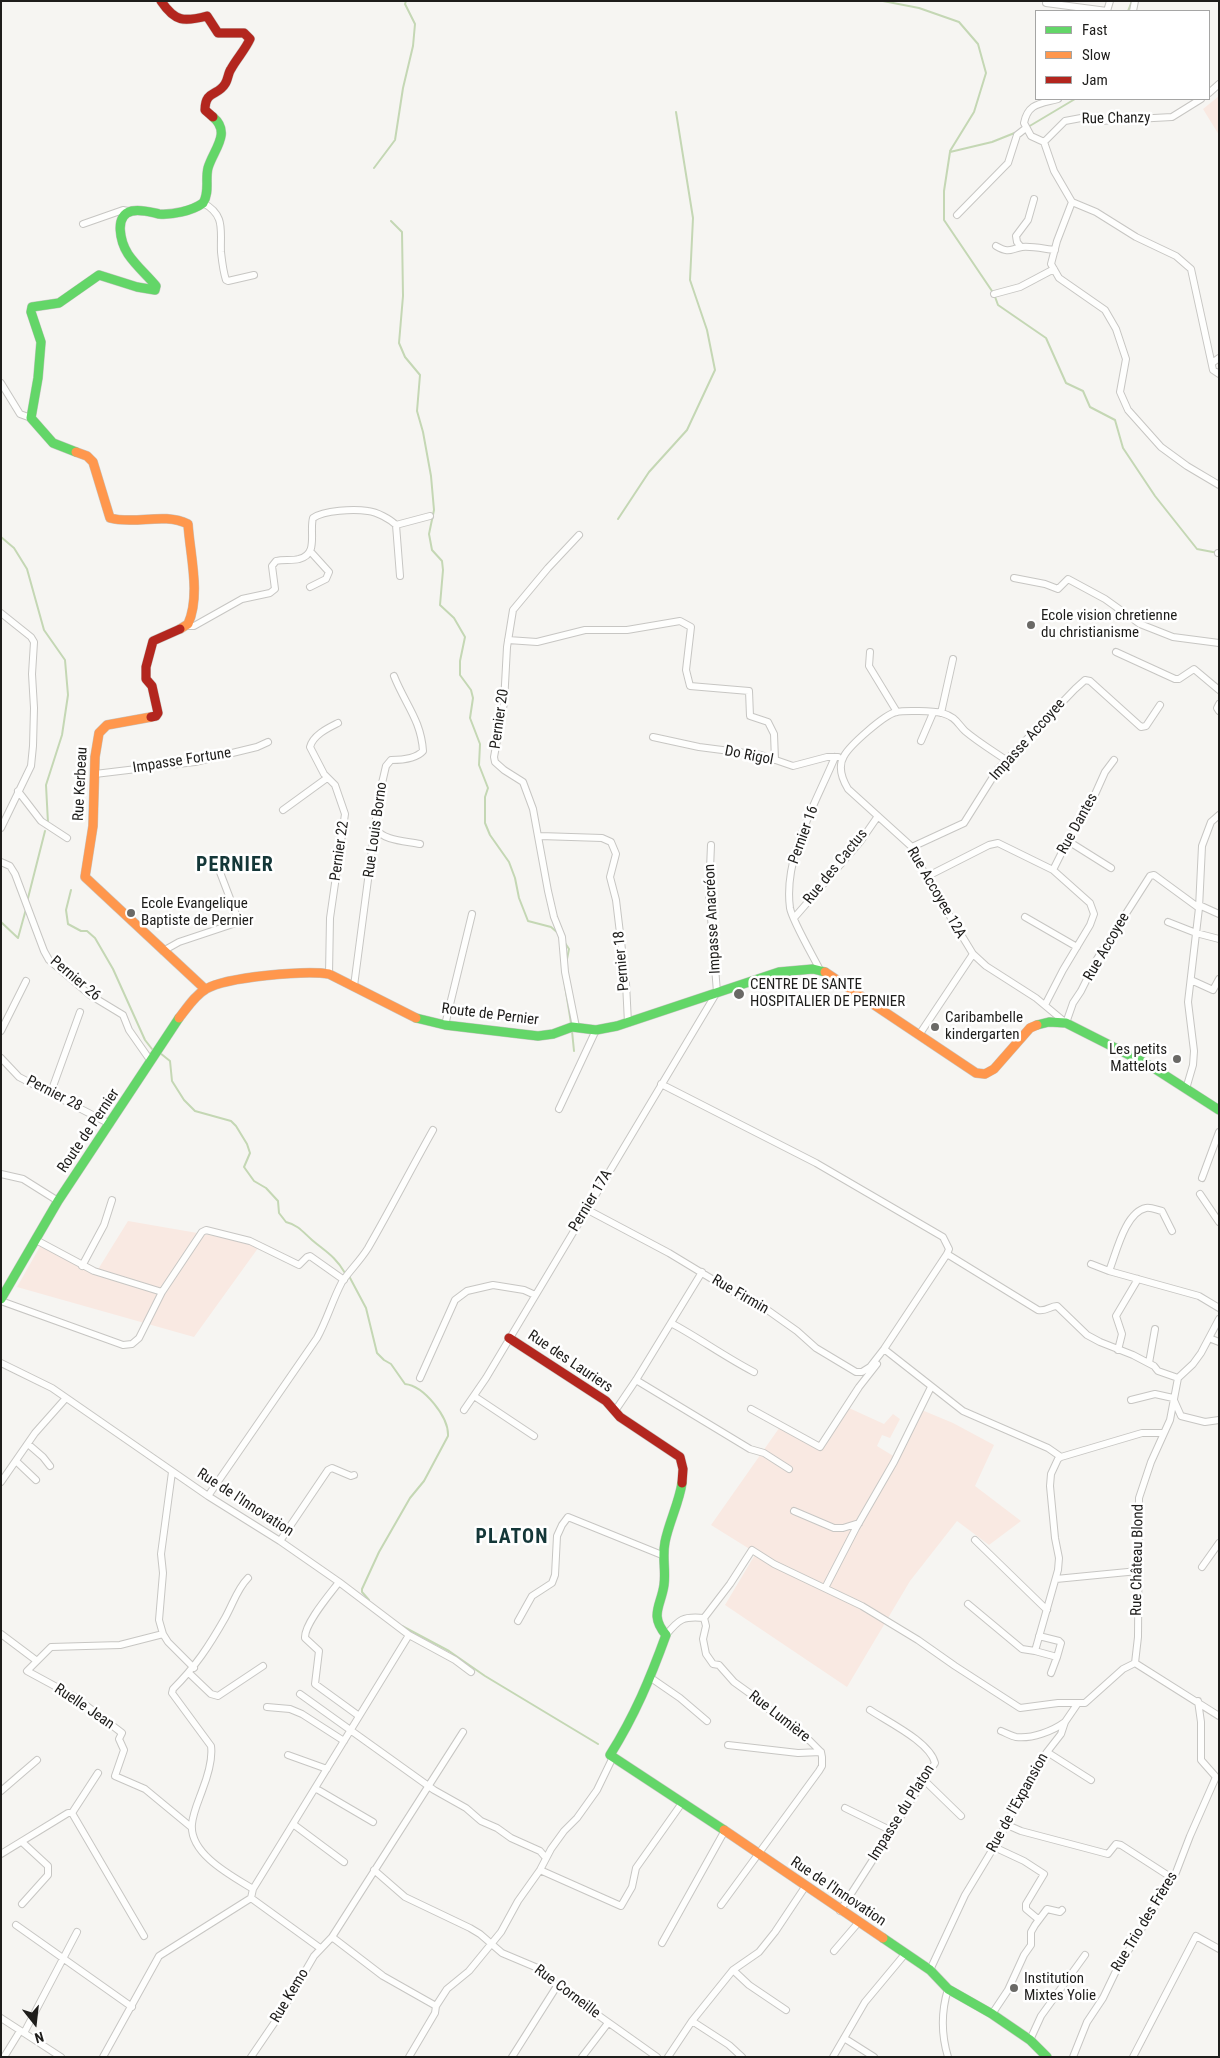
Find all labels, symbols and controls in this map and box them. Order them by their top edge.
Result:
legend [1035,10,1210,100]
text: Fast [1082,21,1107,39]
text: Slow [1082,46,1111,64]
text: Jam [1082,71,1108,89]
street label: Rue Chanzy [1081,109,1151,129]
place label: Ecole vision chretienne du christianisme [1041,607,1177,642]
marker: Ecole vision chretienne du christianisme [1025,619,1037,631]
street label: Pernier 20 [487,688,513,750]
street label: Impasse Accoyee [987,695,1069,785]
street label: Do Rigol [723,742,775,770]
street label: Impasse Fortune [132,744,232,778]
street label: Rue Kerbeau [70,747,92,821]
street label: Rue Louis Borno [360,781,392,879]
street label: Rue Dantes [1054,790,1102,858]
street label: Pernier 16 [785,804,823,866]
street label: Pernier 22 [327,820,353,882]
street label: Rue des Cactus [800,826,872,908]
street label: Rue Accoyee 12A [903,844,969,942]
district label: PERNIER [195,854,275,878]
street label: Impasse Anacréon [701,864,725,974]
place label: Ecole Evangelique Baptiste de Pernier [141,895,253,930]
marker: Ecole Evangelique Baptiste de Pernier [125,907,137,919]
street label: Rue Accoyee [1080,910,1134,984]
street label: Pernier 18 [610,930,634,992]
street label: Pernier 26 [46,953,104,1005]
place label: CENTRE DE SANTE HOSPITALIER DE PERNIER [750,976,905,1011]
marker: CENTRE DE SANTE HOSPITALIER DE PERNIER [732,987,746,1001]
street label: Route de Pernier [440,1000,540,1030]
place label: Caribambelle kindergarten [945,1009,1023,1044]
marker: Caribambelle kindergarten [929,1021,941,1033]
place label: Les petits Mattelots [1109,1041,1167,1076]
marker: Les petits Mattelots [1171,1053,1183,1065]
street label: Pernier 28 [23,1072,85,1116]
street label: Route de Pernier [54,1085,124,1177]
street label: Pernier 17A [566,1167,616,1235]
street label: Rue Firmin [708,1271,772,1319]
street label: Rue des Lauriers [524,1327,616,1397]
street label: Rue de l'Innovation [193,1465,297,1541]
street label: Rue Château Blond [1128,1504,1148,1616]
district label: PLATON [475,1526,549,1550]
street label: Ruelle Jean [51,1680,117,1734]
street label: Rue Lumière [745,1687,813,1747]
street label: Rue de l'Expansion [983,1750,1053,1856]
street label: Impasse du Platon [865,1762,939,1864]
street label: Rue de l'Innovation [787,1853,889,1931]
street label: Rue Trio des Frères [1108,1869,1182,1975]
street label: Rue Corneille [530,1961,604,2023]
street label: Rue Kemo [267,1966,313,2026]
place label: Institution Mixtes Yolie [1024,1970,1096,2005]
marker: Institution Mixtes Yolie [1008,1982,1020,1994]
north arrow [10,1998,60,2048]
text: N [33,2029,45,2046]

